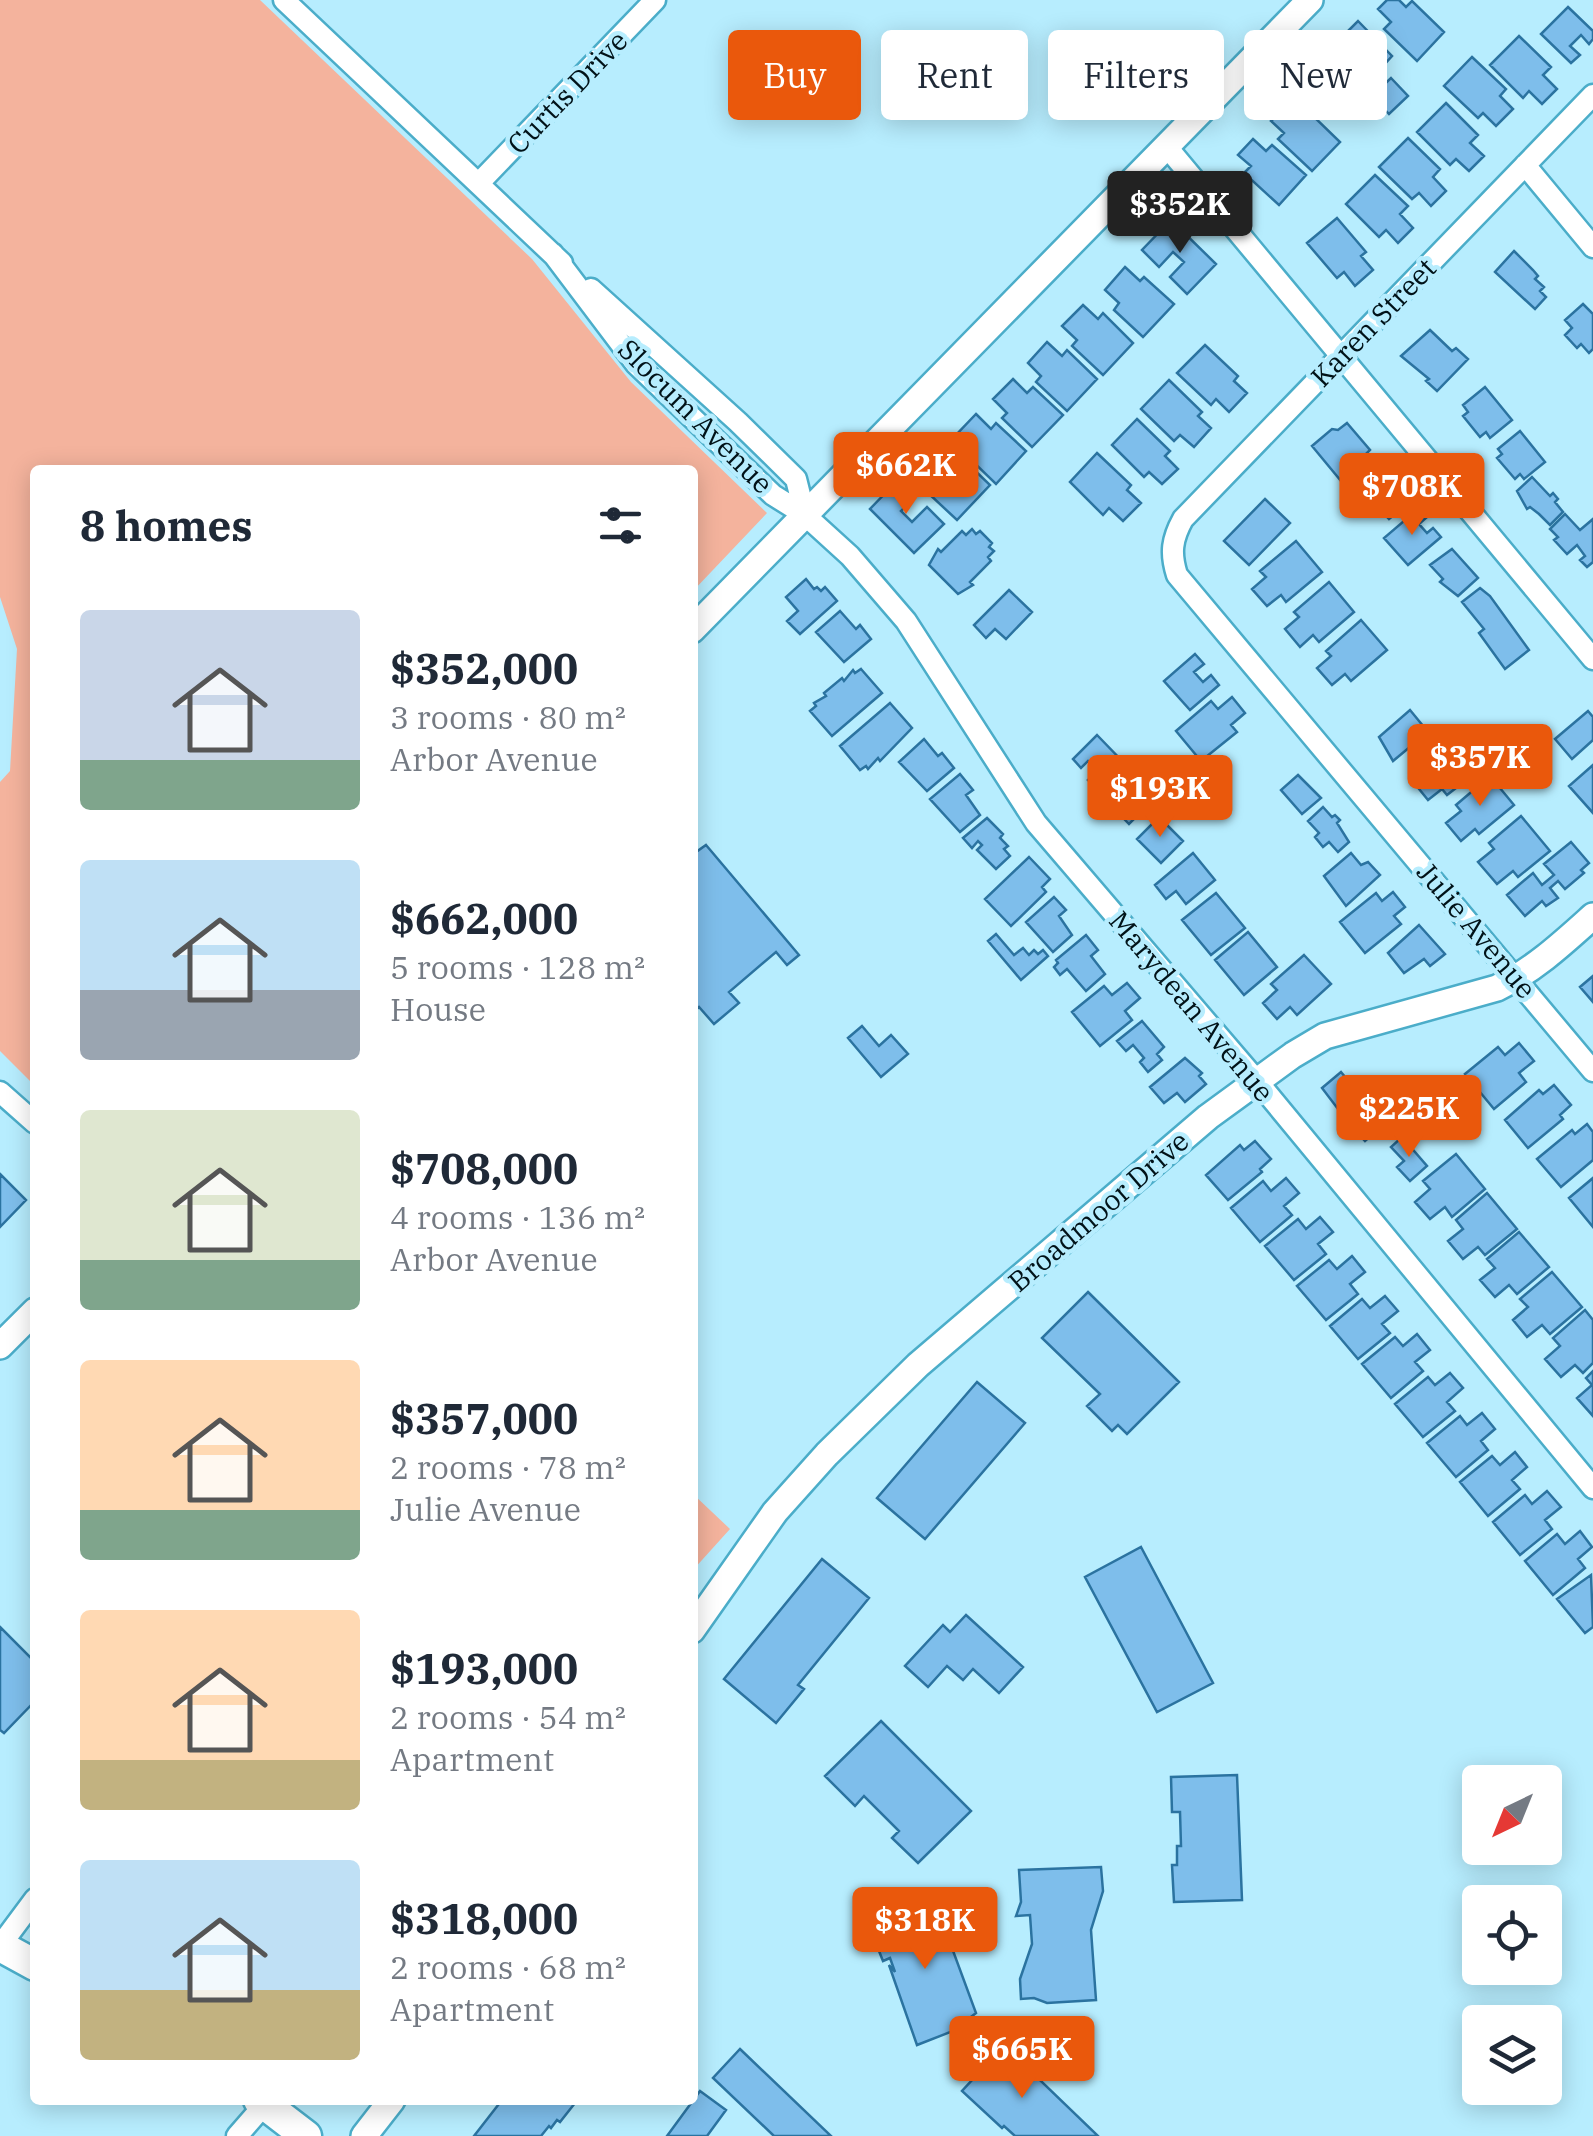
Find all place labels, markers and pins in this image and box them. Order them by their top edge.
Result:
pin: $352K [1110,171,1250,256]
pin: $662K [836,432,976,517]
pin: $708K [1342,453,1482,538]
pin: $357K [1410,724,1550,809]
pin: $193K [1090,755,1230,840]
pin: $225K [1339,1075,1479,1160]
pin: $318K [855,1887,995,1972]
pin: $665K [952,2016,1092,2101]

